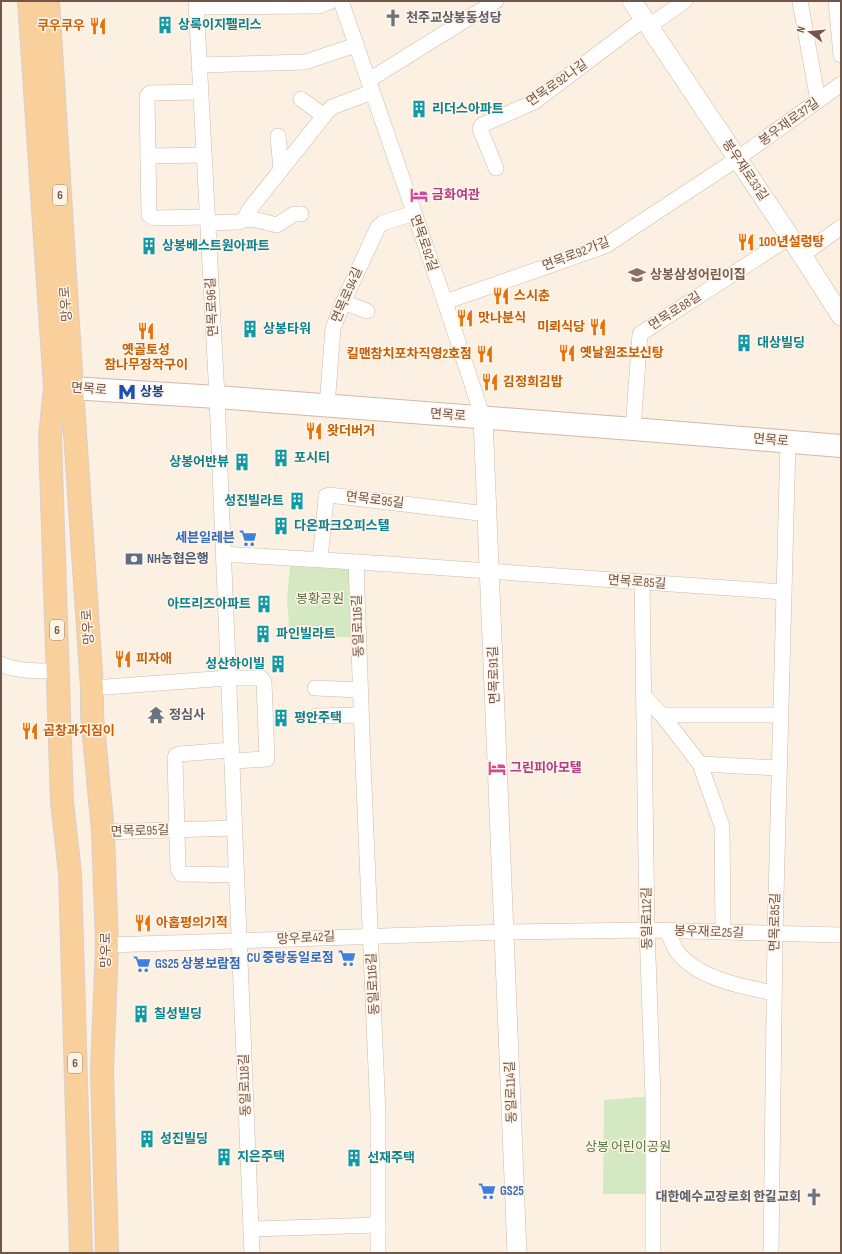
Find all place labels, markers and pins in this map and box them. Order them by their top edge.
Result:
church icon: 천주교상봉동성당 [383,8,403,28]
place label: 천주교상봉동성당 [406,10,502,26]
building icon: 상록이지펠리스 [155,15,175,35]
restaurant icon: 쿠우쿠우 [88,16,108,36]
place label: 상록이지펠리스 [178,17,262,33]
place label: 쿠우쿠우 [37,18,85,34]
building icon: 리더스아파트 [409,99,429,119]
place label: 리더스아파트 [432,101,504,117]
hotel icon: 금화여관 [409,185,429,205]
place label: 금화여관 [432,187,480,203]
restaurant icon: 100년설렁탕 [736,232,756,252]
place label: 100년설렁탕 [759,234,824,250]
building icon: 상봉베스트원아파트 [139,236,159,256]
place label: 상봉베스트원아파트 [162,238,270,254]
school or university icon: 상봉삼성어린이집 [627,265,647,285]
place label: 상봉삼성어린이집 [650,267,746,283]
restaurant icon: 스시춘 [491,286,511,306]
place label: 스시춘 [514,288,550,304]
restaurant icon: 맛나분식 [455,308,475,328]
place label: 맛나분식 [478,310,526,326]
restaurant icon: 미뢰식당 [588,317,608,337]
building icon: 상봉타워 [240,319,260,339]
place label: 미뢰식당 [537,319,585,335]
restaurant icon: 옛골토성 참나무장작구이 [136,321,156,341]
place label: 상봉타워 [263,321,311,337]
building icon: 대상빌딩 [734,333,754,353]
place label: 대상빌딩 [757,335,805,351]
place label: 옛골토성 참나무장작구이 [104,342,188,373]
restaurant icon: 옛날원조보신탕 [557,343,577,363]
restaurant icon: 킬맨참치포차직영2호점 [475,344,495,364]
place label: 옛날원조보신탕 [580,345,664,361]
place label: 킬맨참치포차직영2호점 [347,346,472,362]
restaurant icon: 김정희김밥 [480,372,500,392]
place label: 김정희김밥 [503,374,563,390]
metro station icon: 상봉 [117,382,137,402]
place label: 상봉 [140,384,164,400]
restaurant icon: 왓더버거 [304,421,324,441]
place label: 왓더버거 [327,423,375,439]
building icon: 포시티 [271,448,291,468]
place label: 포시티 [294,450,330,466]
building icon: 상봉어반뷰 [232,452,252,472]
place label: 상봉어반뷰 [169,454,229,470]
building icon: 성진빌라트 [287,491,307,511]
place label: 성진빌라트 [224,493,284,509]
building icon: 다온파크오피스텔 [271,516,291,536]
place label: 다온파크오피스텔 [294,518,390,534]
supermarket icon: 세븐일레븐 [238,528,258,548]
place label: 세븐일레븐 [175,530,235,546]
bank icon: NH농협은행 [124,549,144,569]
place label: NH농협은행 [147,551,209,567]
building icon: 아뜨리즈아파트 [254,594,274,614]
place label: 아뜨리즈아파트 [167,596,251,612]
building icon: 파인빌라트 [253,624,273,644]
place label: 파인빌라트 [276,626,336,642]
restaurant icon: 피자애 [113,649,133,669]
place label: 피자애 [136,651,172,667]
building icon: 성산하이빌 [268,654,288,674]
place label: 성산하이빌 [205,656,265,672]
temple icon: 정심사 [146,705,166,725]
place label: 정심사 [169,707,205,723]
building icon: 평안주택 [271,708,291,728]
place label: 평안주택 [294,710,342,726]
restaurant icon: 곱창과지짐이 [20,721,40,741]
place label: 곱창과지짐이 [43,723,115,739]
hotel icon: 그린피아모텔 [487,758,507,778]
place label: 그린피아모텔 [510,760,582,776]
restaurant icon: 아홉평의기적 [133,913,153,933]
place label: 아홉평의기적 [156,915,228,931]
supermarket icon: CU 중랑동일로점 [337,948,357,968]
place label: CU 중랑동일로점 [247,950,334,966]
supermarket icon: GS25 상봉보람점 [132,954,152,974]
place label: GS25 상봉보람점 [155,956,241,972]
building icon: 칠성빌딩 [131,1004,151,1024]
place label: 칠성빌딩 [154,1006,202,1022]
building icon: 성진빌딩 [137,1129,157,1149]
place label: 성진빌딩 [160,1131,208,1147]
building icon: 지은주택 [214,1147,234,1167]
building icon: 선재주택 [344,1148,364,1168]
place label: 지은주택 [237,1149,285,1165]
place label: 선재주택 [367,1150,415,1166]
supermarket icon: GS25 [477,1181,497,1201]
place label: GS25 [500,1183,524,1199]
church icon: 대한예수교장로회 한길교회 [804,1187,824,1207]
place label: 대한예수교장로회 한길교회 [655,1189,801,1205]

